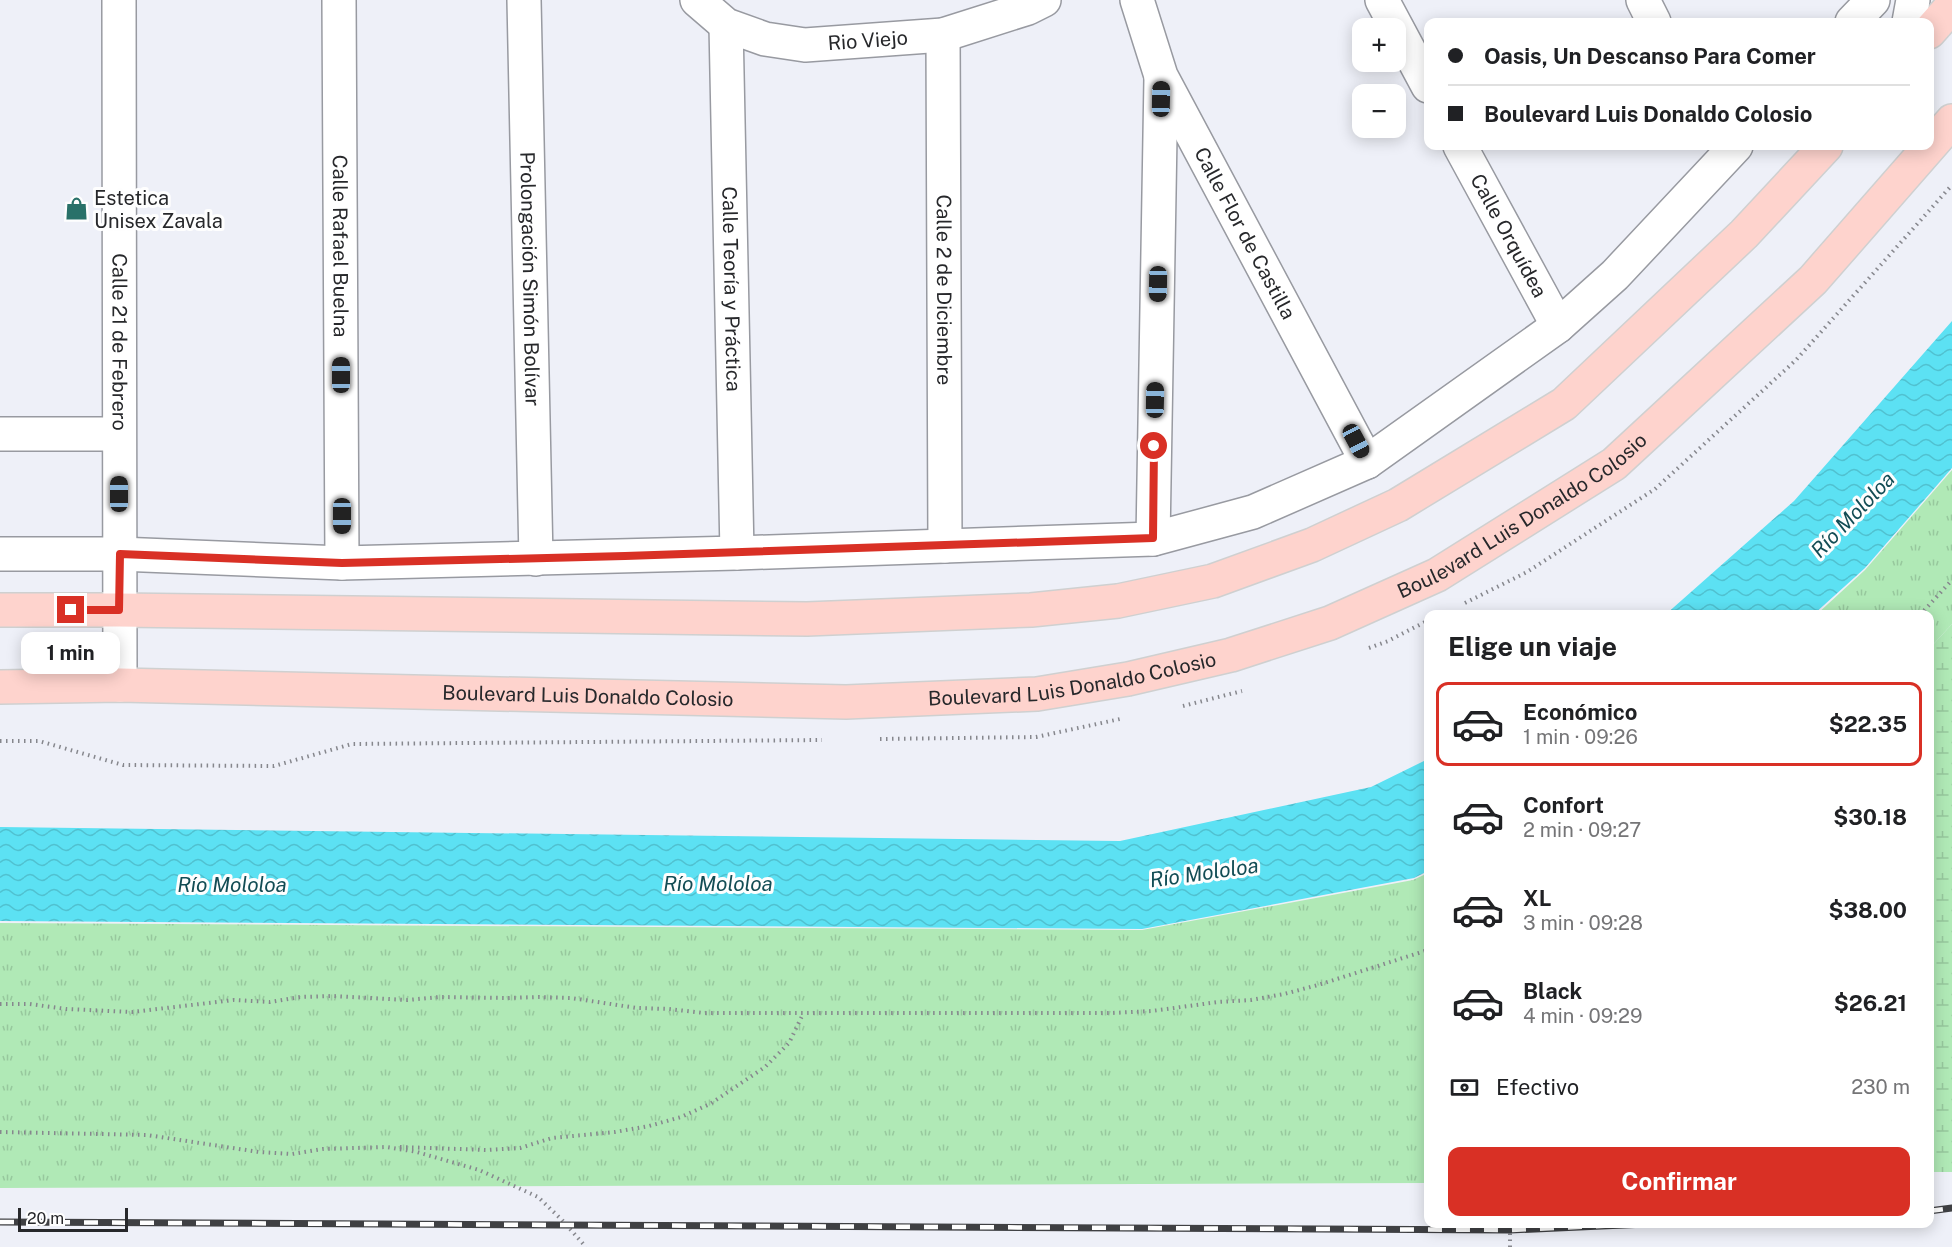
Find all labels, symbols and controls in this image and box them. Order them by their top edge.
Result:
map controls [1352,18,1406,138]
button: + [1352,18,1406,72]
street label: Rio Viejo [827,26,909,55]
text: Oasis, Un Descanso Para Comer [1484,43,1816,69]
car [1152,81,1170,117]
button: − [1352,84,1406,138]
text: Boulevard Luis Donaldo Colosio [1484,101,1812,127]
street label: Calle Flor de Castilla [1189,143,1301,323]
street label: Prolongación Simón Bolívar [515,151,545,407]
street label: Calle Rafael Buelna [328,155,353,337]
street label: Calle Orquídea [1465,170,1552,302]
place label: Estetica Unisex Zavala [94,186,223,233]
street label: Calle Teoría y Práctica [717,186,746,392]
street label: Calle 2 de Diciembre [932,195,956,385]
shop icon: Estetica Unisex Zavala [63,196,89,222]
street label: Calle 21 de Febrero [107,253,132,431]
car [1149,266,1167,302]
car [332,357,350,393]
car [1146,382,1164,418]
car [1340,421,1372,461]
street label: Boulevard Luis Donaldo Colosio [1393,428,1652,603]
route start [1140,432,1167,459]
water label: Río Mololoa [1806,467,1900,563]
car [110,476,128,512]
car [333,498,351,534]
route end [57,596,84,623]
text: Elige un viaje [1448,630,1617,662]
callout: 1 min [22,631,121,673]
text: 1 min [46,641,95,665]
street label: Boulevard Luis Donaldo Colosio [927,647,1218,711]
street label: Boulevard Luis Donaldo Colosio [442,681,734,711]
icon: car [1451,697,1505,751]
text: Económico [1523,699,1638,725]
text: $22.35 [1829,711,1907,737]
text: 1 min · 09:26 [1523,725,1638,749]
icon: car [1451,790,1505,844]
text: Confort [1523,792,1604,818]
text: $30.18 [1833,804,1907,830]
text: 2 min · 09:27 [1523,818,1641,842]
water label: Río Mololoa [1148,853,1260,893]
water label: Río Mololoa [663,871,773,896]
water label: Río Mololoa [177,872,287,897]
icon: car [1451,883,1505,937]
text: XL [1523,885,1551,911]
text: $38.00 [1828,897,1907,923]
text: 3 min · 09:28 [1523,911,1643,935]
icon: car [1451,976,1505,1030]
text: Black [1523,978,1582,1004]
text: $26.21 [1834,990,1907,1016]
text: 4 min · 09:29 [1523,1004,1642,1028]
icon: cash [1448,1071,1481,1104]
text: Efectivo [1496,1074,1579,1100]
text: 230 m [1851,1075,1910,1099]
button: Confirmar [1448,1147,1910,1216]
scale bar [18,1205,128,1232]
text: 20 m [27,1209,64,1228]

